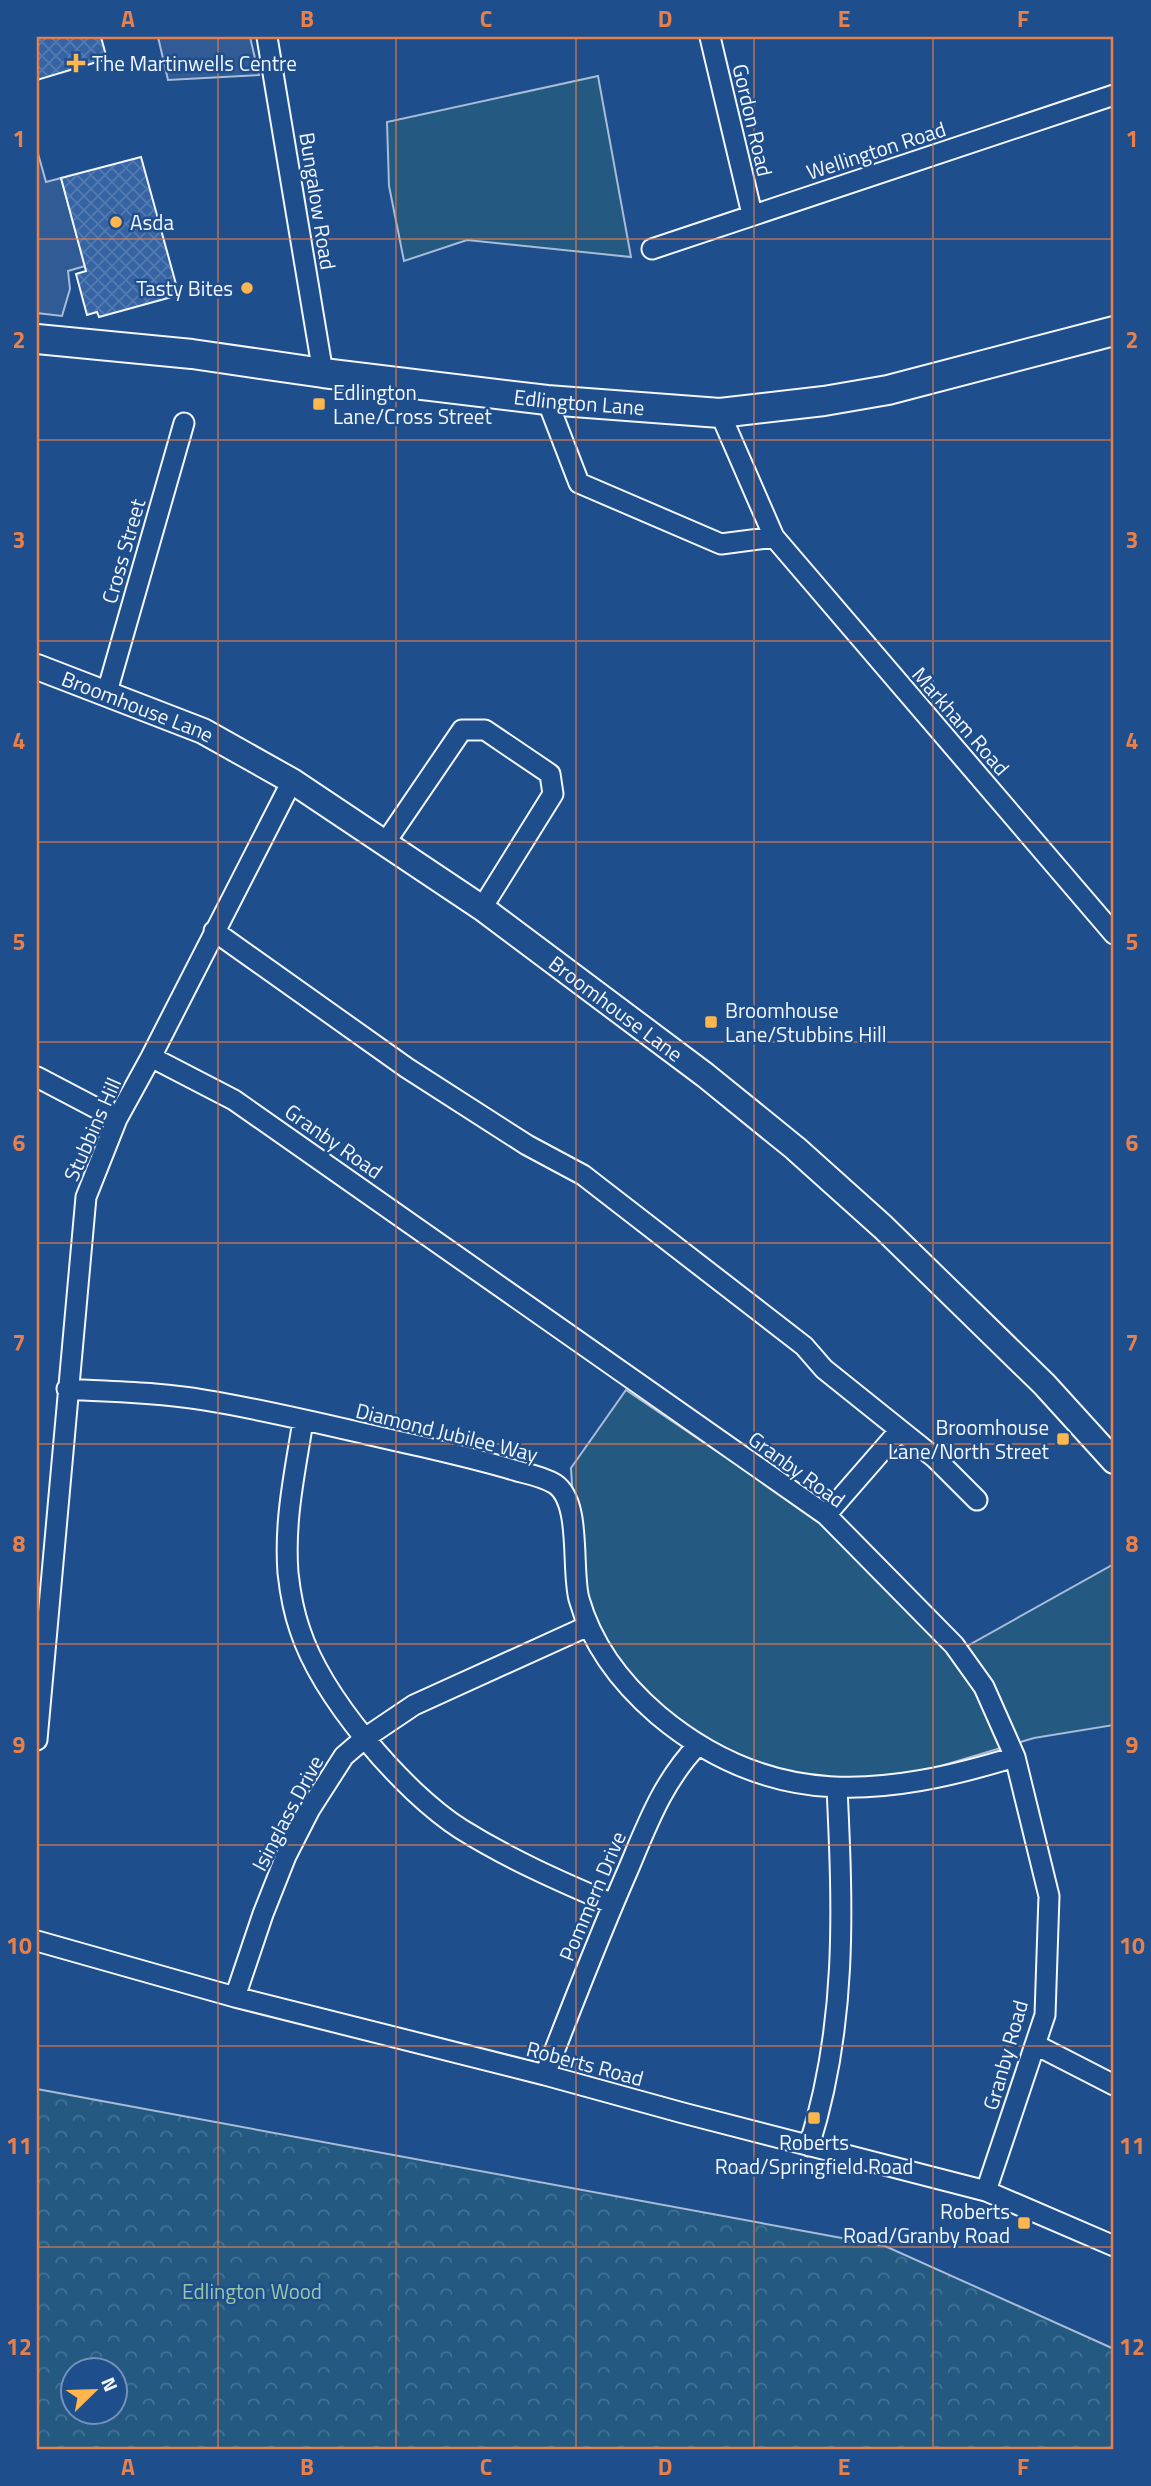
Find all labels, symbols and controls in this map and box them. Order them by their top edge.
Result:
text: A [121,1,135,36]
text: B [300,1,314,36]
text: C [480,1,492,36]
text: D [658,1,672,36]
text: E [838,1,850,36]
text: F [1017,1,1029,36]
place label: The Martinwells Centre [92,47,297,79]
marker: The Martinwells Centre [66,53,86,73]
street label: Gordon Road [725,61,781,179]
street label: Wellington Road [802,112,950,188]
text: 1 [13,121,25,156]
text: 1 [1126,121,1138,156]
street label: Bungalow Road [291,130,345,272]
place label: Asda [130,206,174,238]
marker: Asda [108,214,124,230]
place label: Tasty Bites [136,272,233,304]
marker: Tasty Bites [239,280,255,296]
text: 2 [13,322,25,357]
text: 2 [1126,322,1138,357]
place label: Edlington Lane/Cross Street [333,376,492,432]
street label: Edlington Lane [512,380,646,423]
marker: Edlington Lane/Cross Street [311,396,327,412]
street label: Cross Street [93,494,153,607]
text: 3 [13,522,25,557]
text: 3 [1126,522,1138,557]
street label: Markham Road [905,660,1017,782]
street label: Broomhouse Lane [57,662,220,750]
text: 4 [13,723,25,758]
text: 4 [1126,723,1138,758]
text: 5 [13,924,25,959]
text: 5 [1126,924,1138,959]
street label: Broomhouse Lane [542,947,690,1069]
place label: Broomhouse Lane/Stubbins Hill [725,994,887,1050]
marker: Broomhouse Lane/Stubbins Hill [703,1014,719,1030]
street label: Stubbins Hill [55,1072,129,1186]
street label: Granby Road [279,1095,389,1187]
text: 6 [13,1125,26,1160]
text: 6 [1126,1125,1139,1160]
text: 7 [13,1325,25,1360]
text: 7 [1126,1325,1138,1360]
street label: Diamond Jubilee Way [353,1394,541,1470]
place label: Broomhouse Lane/North Street [888,1411,1050,1467]
street label: Granby Road [742,1423,852,1515]
marker: Broomhouse Lane/North Street [1055,1431,1071,1447]
text: 8 [13,1526,26,1561]
text: 8 [1126,1526,1139,1561]
text: 9 [13,1727,26,1762]
text: 9 [1126,1727,1139,1762]
street label: Isinglass Drive [243,1749,331,1877]
street label: Pommern Drive [550,1826,634,1966]
text: 10 [6,1928,32,1963]
text: 10 [1119,1928,1145,1963]
street label: Granby Road [974,1996,1036,2114]
street label: Roberts Road [523,2032,647,2094]
marker: Roberts Road/Springfield Road [806,2110,822,2126]
place label: Roberts Road/Springfield Road [715,2126,913,2182]
text: 11 [6,2128,32,2163]
text: 11 [1119,2128,1145,2163]
place label: Roberts Road/Granby Road [843,2195,1010,2251]
marker: Roberts Road/Granby Road [1016,2215,1032,2231]
park label: Edlington Wood [182,2275,322,2307]
text: 12 [6,2329,32,2364]
text: 12 [1119,2329,1145,2364]
north arrow [60,2356,130,2426]
text: N [94,2372,126,2396]
text: A [121,2449,135,2484]
text: B [300,2449,314,2484]
text: C [480,2449,492,2484]
text: D [658,2449,672,2484]
text: E [838,2449,850,2484]
text: F [1017,2449,1029,2484]

